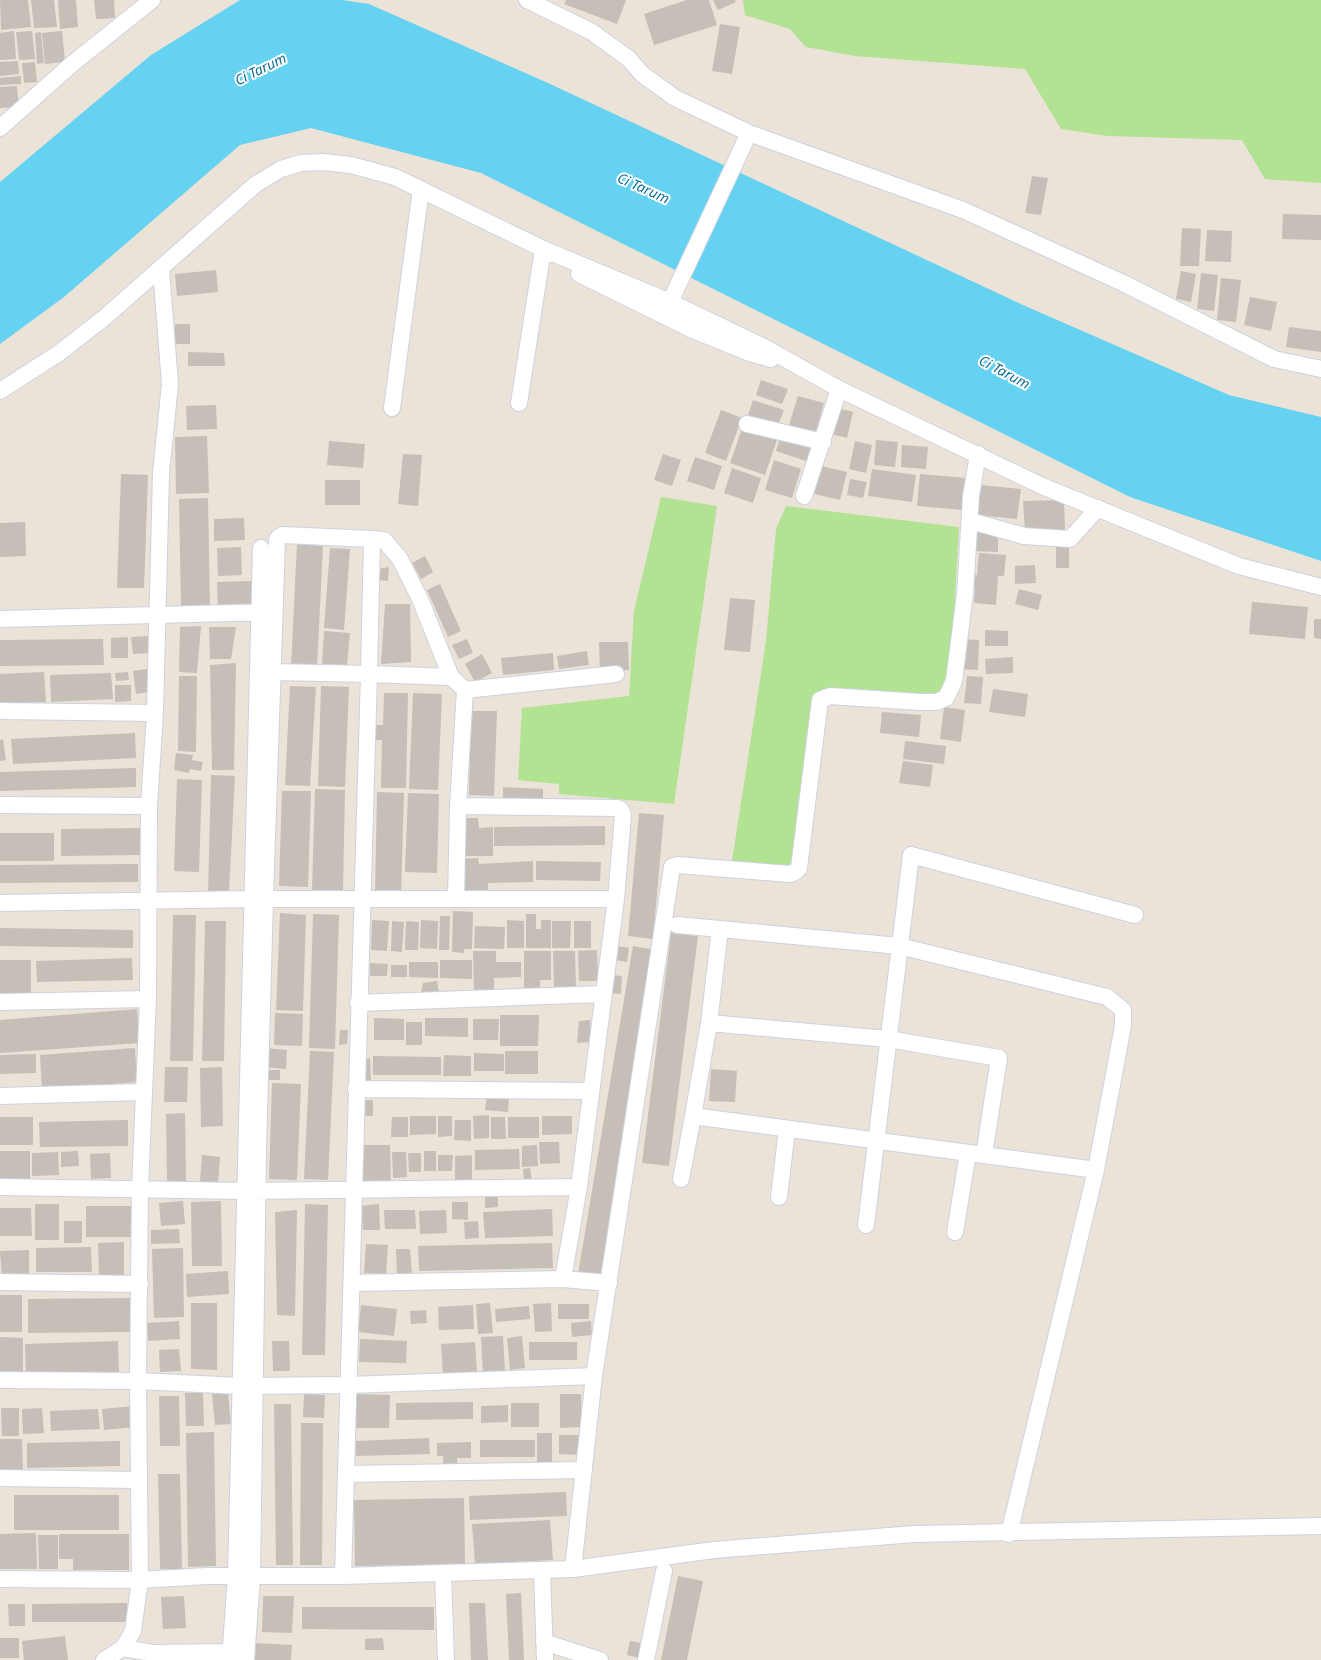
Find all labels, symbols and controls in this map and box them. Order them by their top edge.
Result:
water label: Ci Tarum [232,50,290,90]
water label: Ci Tarum [614,170,672,208]
water label: Ci Tarum [976,353,1032,393]

